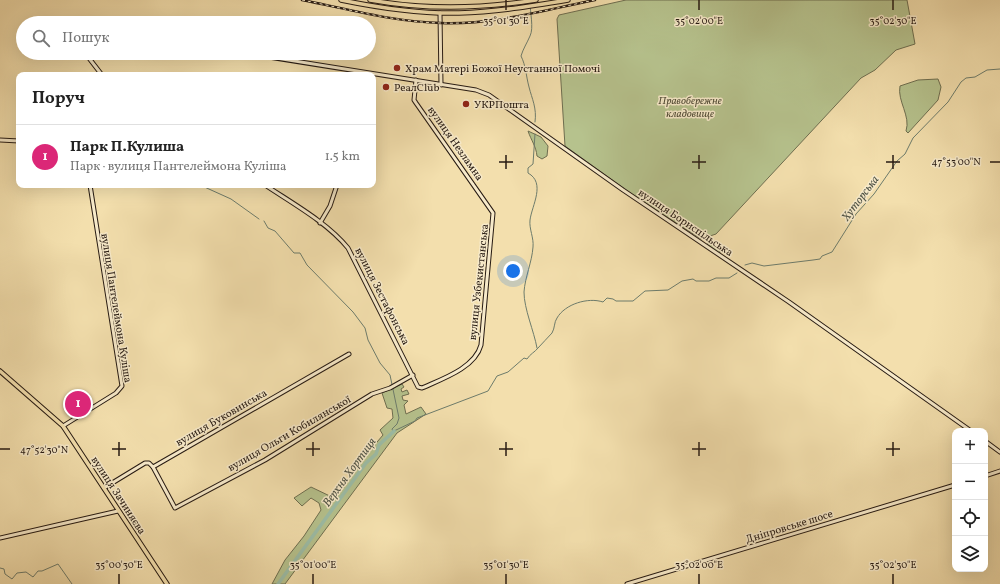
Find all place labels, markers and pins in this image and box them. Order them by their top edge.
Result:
place label: Храм Матері Божої Неустанної Помочі [405,62,600,77]
marker: Храм Матері Божої Неустанної Помочі [392,63,402,73]
place label: РеалClub [394,81,440,96]
marker: РеалClub [381,82,391,92]
place label: УКРПошта [474,98,530,113]
marker: УКРПошта [461,99,471,109]
pin: 1 [65,389,91,419]

